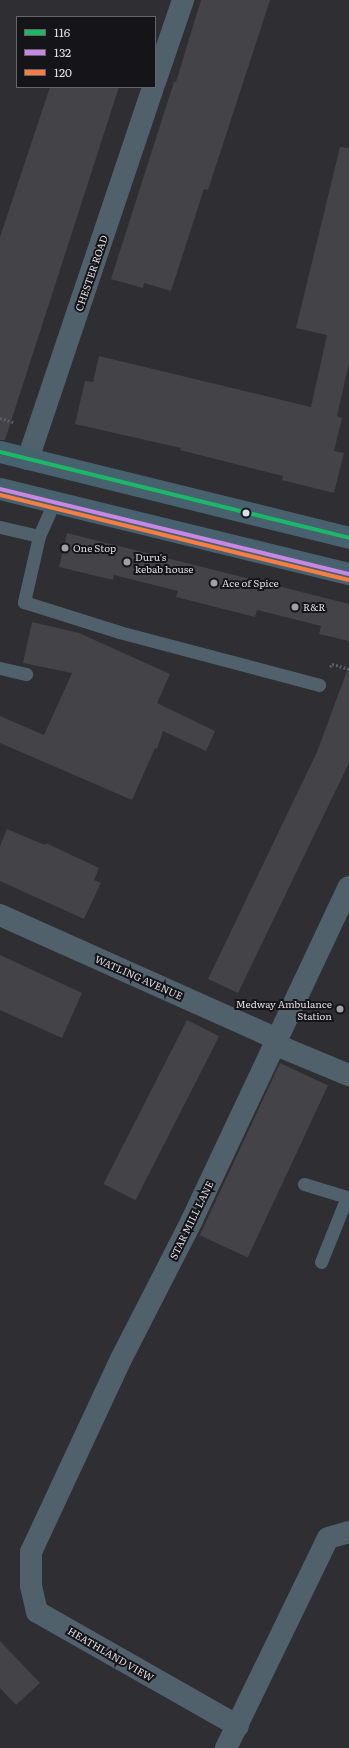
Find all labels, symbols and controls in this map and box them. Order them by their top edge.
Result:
legend [16,16,156,88]
text: 116 [54,23,70,41]
text: 132 [54,43,71,61]
text: 120 [54,63,72,81]
street label: CHESTER ROAD [72,233,110,313]
unlabelled marker [241,508,251,518]
place label: One Stop [73,542,116,554]
marker: One Stop [60,543,70,553]
place label: Duru's kebab house [135,550,194,574]
marker: Duru's kebab house [122,557,132,567]
place label: Ace of Spice [222,577,279,589]
marker: Ace of Spice [209,578,219,588]
place label: R&R [303,601,326,613]
marker: R&R [290,602,300,612]
street label: WATLING AVENUE [93,952,185,1002]
place label: Medway Ambulance Station [236,997,332,1020]
marker: Medway Ambulance Station [335,1004,345,1014]
street label: STAR MILL LANE [167,1179,215,1261]
street label: HEATHLAND VIEW [66,1624,156,1684]

